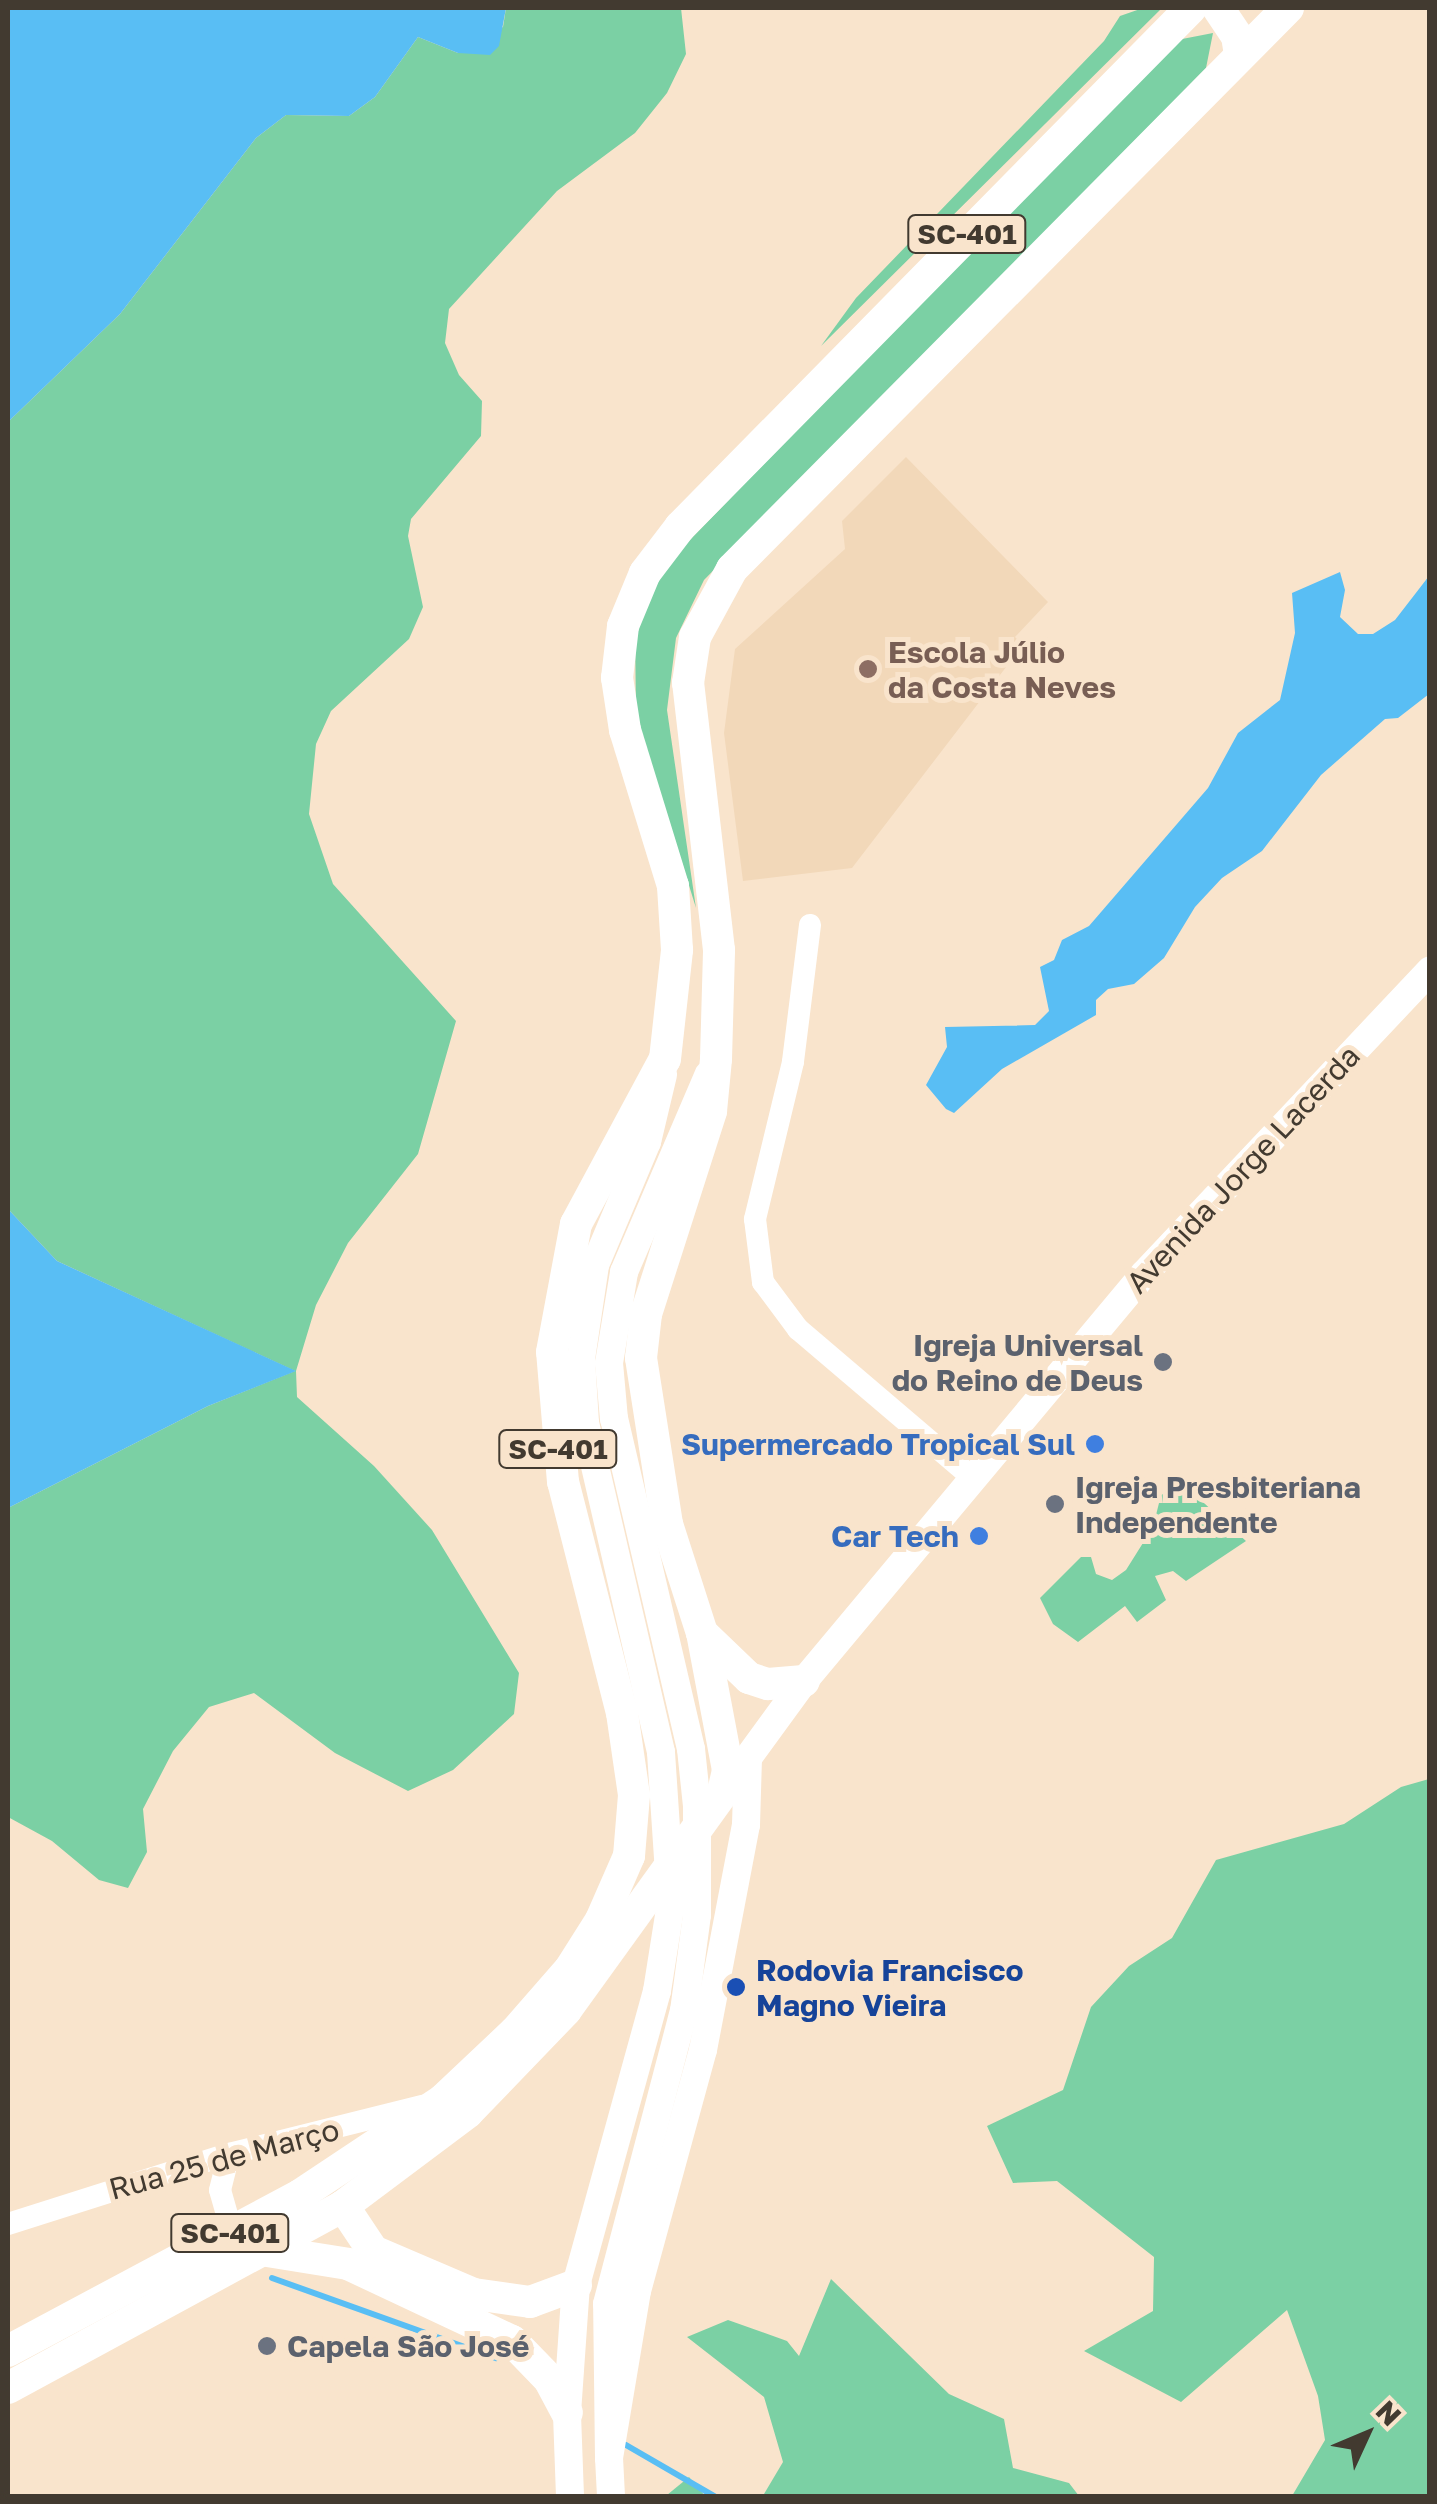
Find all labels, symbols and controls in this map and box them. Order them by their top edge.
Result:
road number: SC-401 [907,211,1027,257]
place label: Escola Júlio da Costa Neves [888,634,1116,704]
marker: Escola Júlio da Costa Neves [857,658,879,680]
street label: Avenida Jorge Lacerda [1119,1038,1367,1300]
place label: Igreja Universal do Reino de Deus [892,1327,1143,1398]
marker: Igreja Universal do Reino de Deus [1152,1351,1174,1373]
road number: SC-401 [498,1426,618,1472]
place label: Supermercado Tropical Sul [681,1426,1075,1462]
marker: Supermercado Tropical Sul [1084,1433,1106,1455]
place label: Igreja Presbiteriana Independente [1075,1469,1361,1540]
marker: Igreja Presbiteriana Independente [1044,1493,1066,1515]
place label: Car Tech [831,1518,959,1554]
marker: Car Tech [968,1525,990,1547]
place label: Rodovia Francisco Magno Vieira [756,1952,1024,2022]
marker: Rodovia Francisco Magno Vieira [725,1976,747,1998]
street label: Rua 25 de Março [105,2111,343,2207]
road number: SC-401 [170,2210,290,2256]
place label: Capela São José [287,2328,529,2364]
marker: Capela São José [256,2335,278,2357]
north arrow [1317,2384,1417,2484]
text: N [1370,2394,1408,2432]

